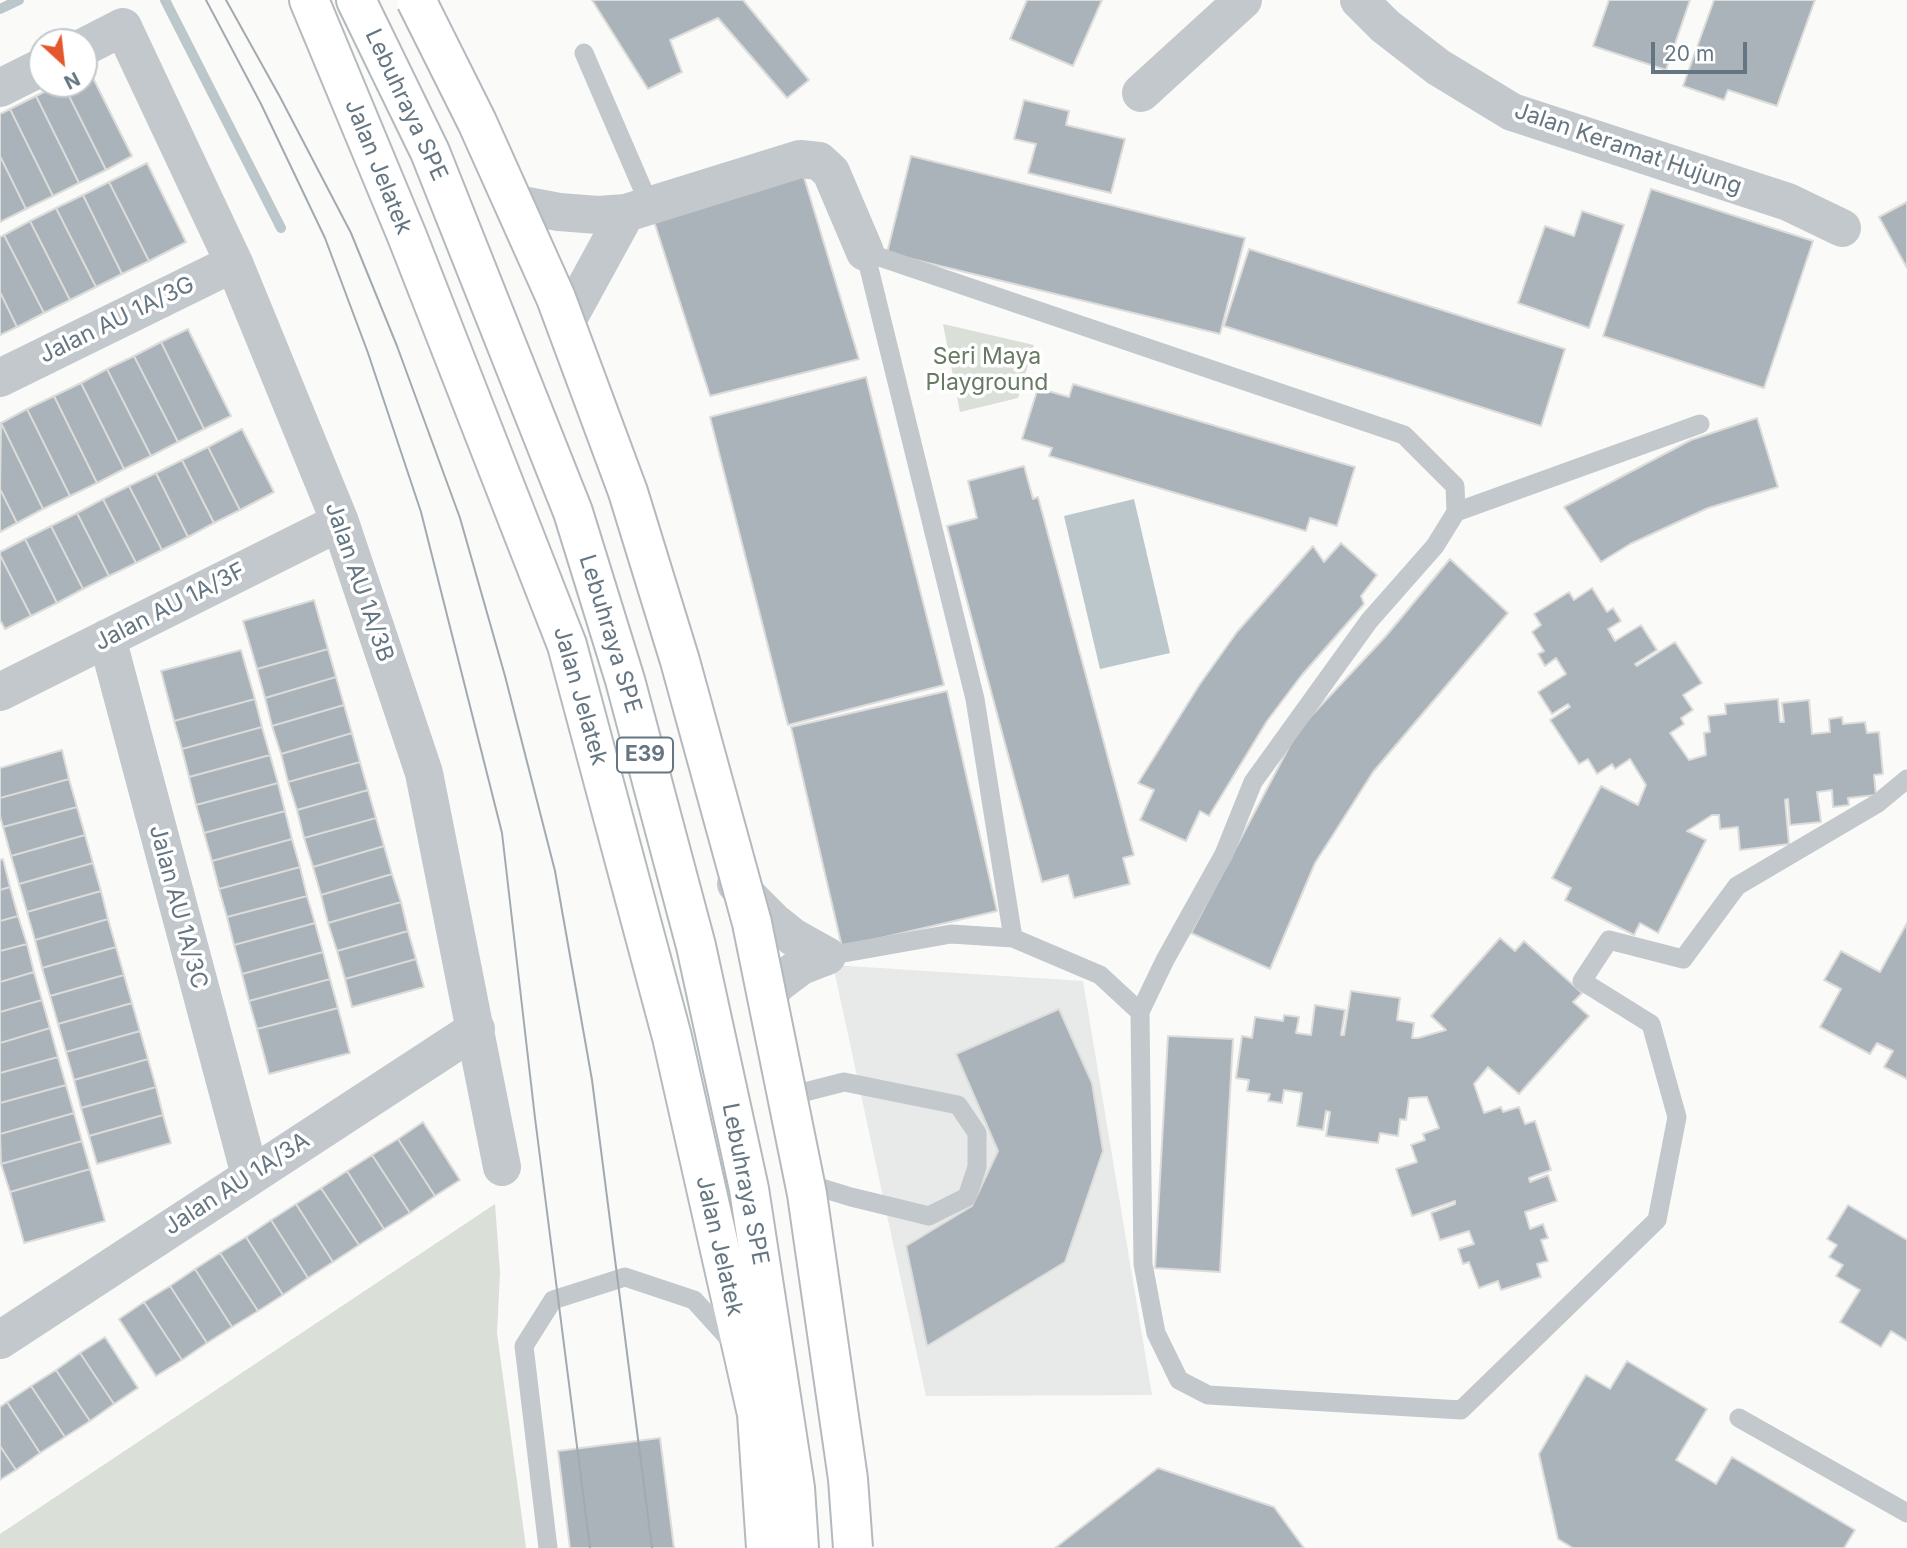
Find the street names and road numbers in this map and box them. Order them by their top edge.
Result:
street label: Lebuhraya SPE [359,25,453,185]
street label: Jalan Jelatek [338,96,418,238]
street label: Jalan Keramat Hujung [1511,97,1745,201]
street label: Jalan AU 1A/3G [35,271,199,369]
street label: Jalan AU 1A/3B [319,499,399,665]
street label: Lebuhraya SPE [573,551,647,717]
street label: Jalan AU 1A/3F [90,557,250,657]
street label: Jalan Jelatek [547,623,613,769]
road number: E39 [617,738,673,772]
street label: Jalan AU 1A/3C [143,822,213,992]
street label: Lebuhraya SPE [716,1101,774,1267]
street label: Jalan AU 1A/3A [159,1127,315,1241]
street label: Jalan Jelatek [689,1173,749,1319]

